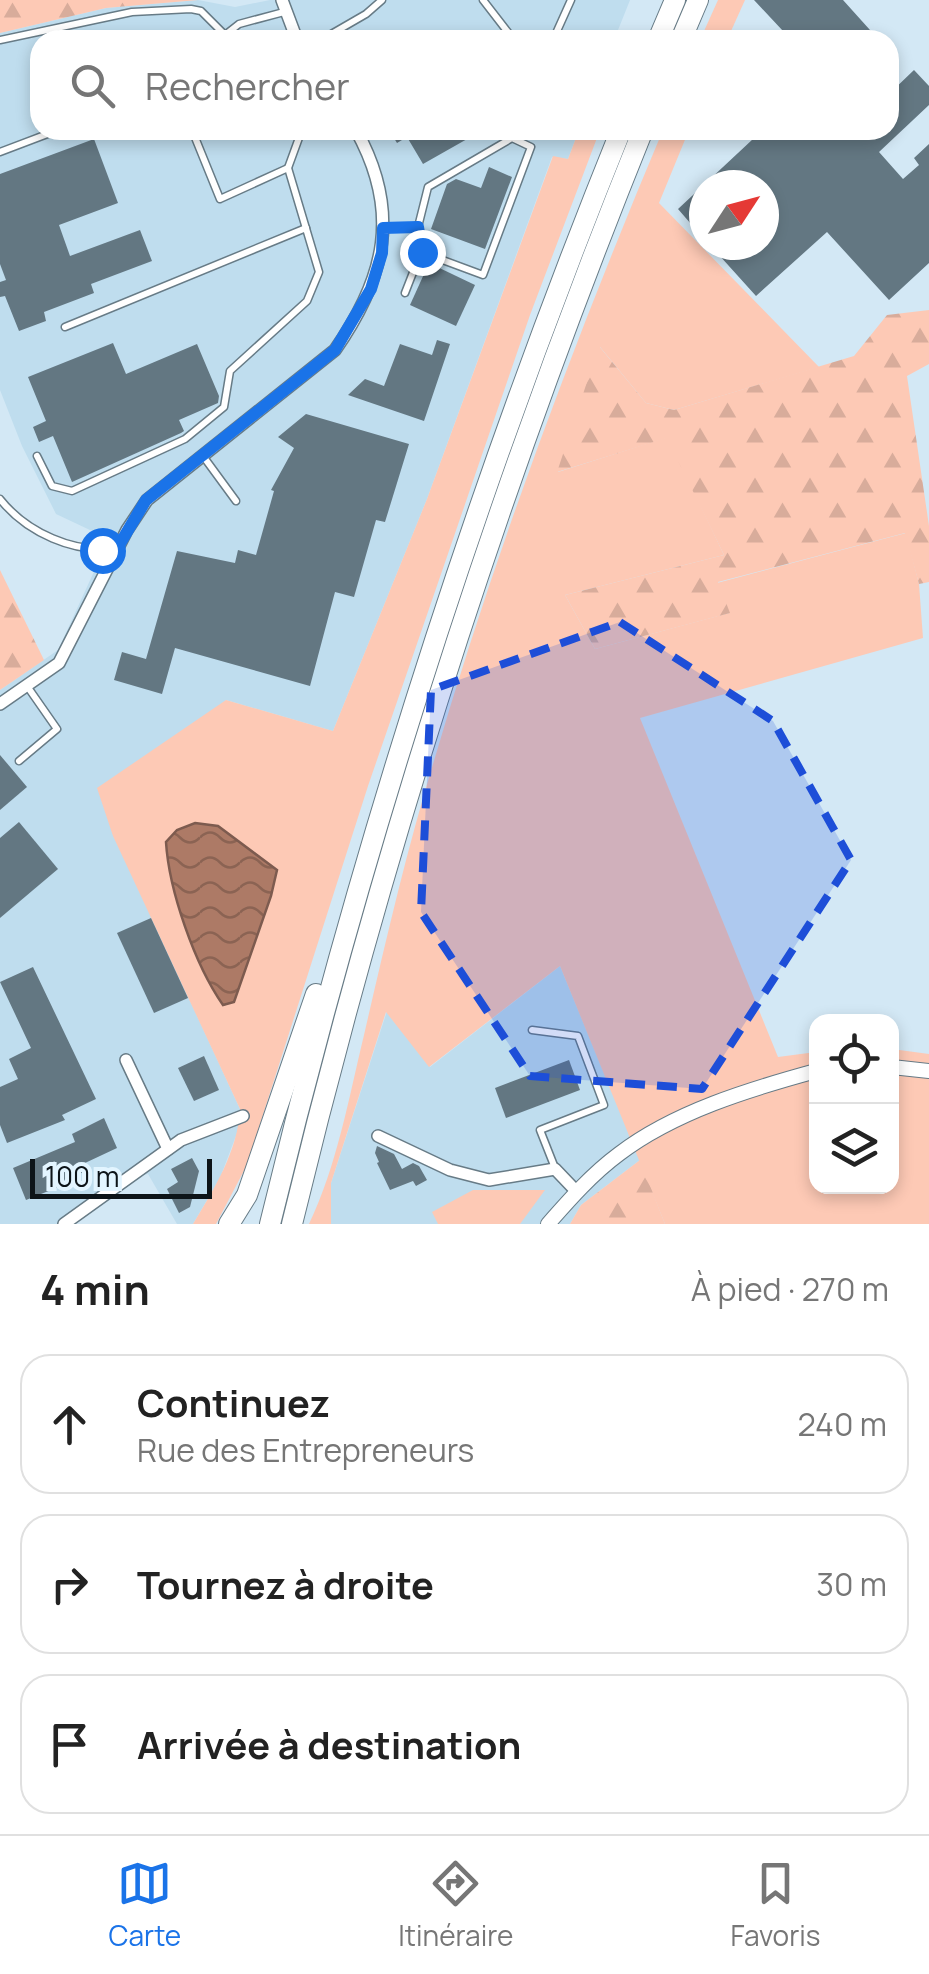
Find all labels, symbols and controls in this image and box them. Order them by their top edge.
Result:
search box [30,30,899,140]
icon: search [65,58,120,113]
text: Rechercher [145,59,350,111]
north arrow [689,170,779,260]
route end [400,230,446,276]
route start [80,528,126,574]
map controls [809,1014,899,1194]
button: locate [809,1014,899,1104]
button: layers [809,1104,899,1194]
scale bar [30,1154,212,1198]
text: 100 m [45,1157,119,1195]
text: 4 min [40,1260,150,1318]
text: À pied · 270 m [691,1267,889,1311]
text: Continuez [137,1376,330,1428]
icon: ahead [42,1397,97,1452]
text: 240 m [797,1402,887,1446]
text: Rue des Entrepreneurs [137,1428,474,1472]
icon: right [42,1557,97,1612]
text: Tournez à droite [137,1558,434,1610]
text: 30 m [816,1562,887,1606]
icon: arrive [42,1717,97,1772]
text: Arrivée à destination [137,1718,521,1770]
tab: Carte [109,1856,181,1954]
tab: Itinéraire [398,1856,513,1954]
tab: Favoris [730,1856,820,1954]

